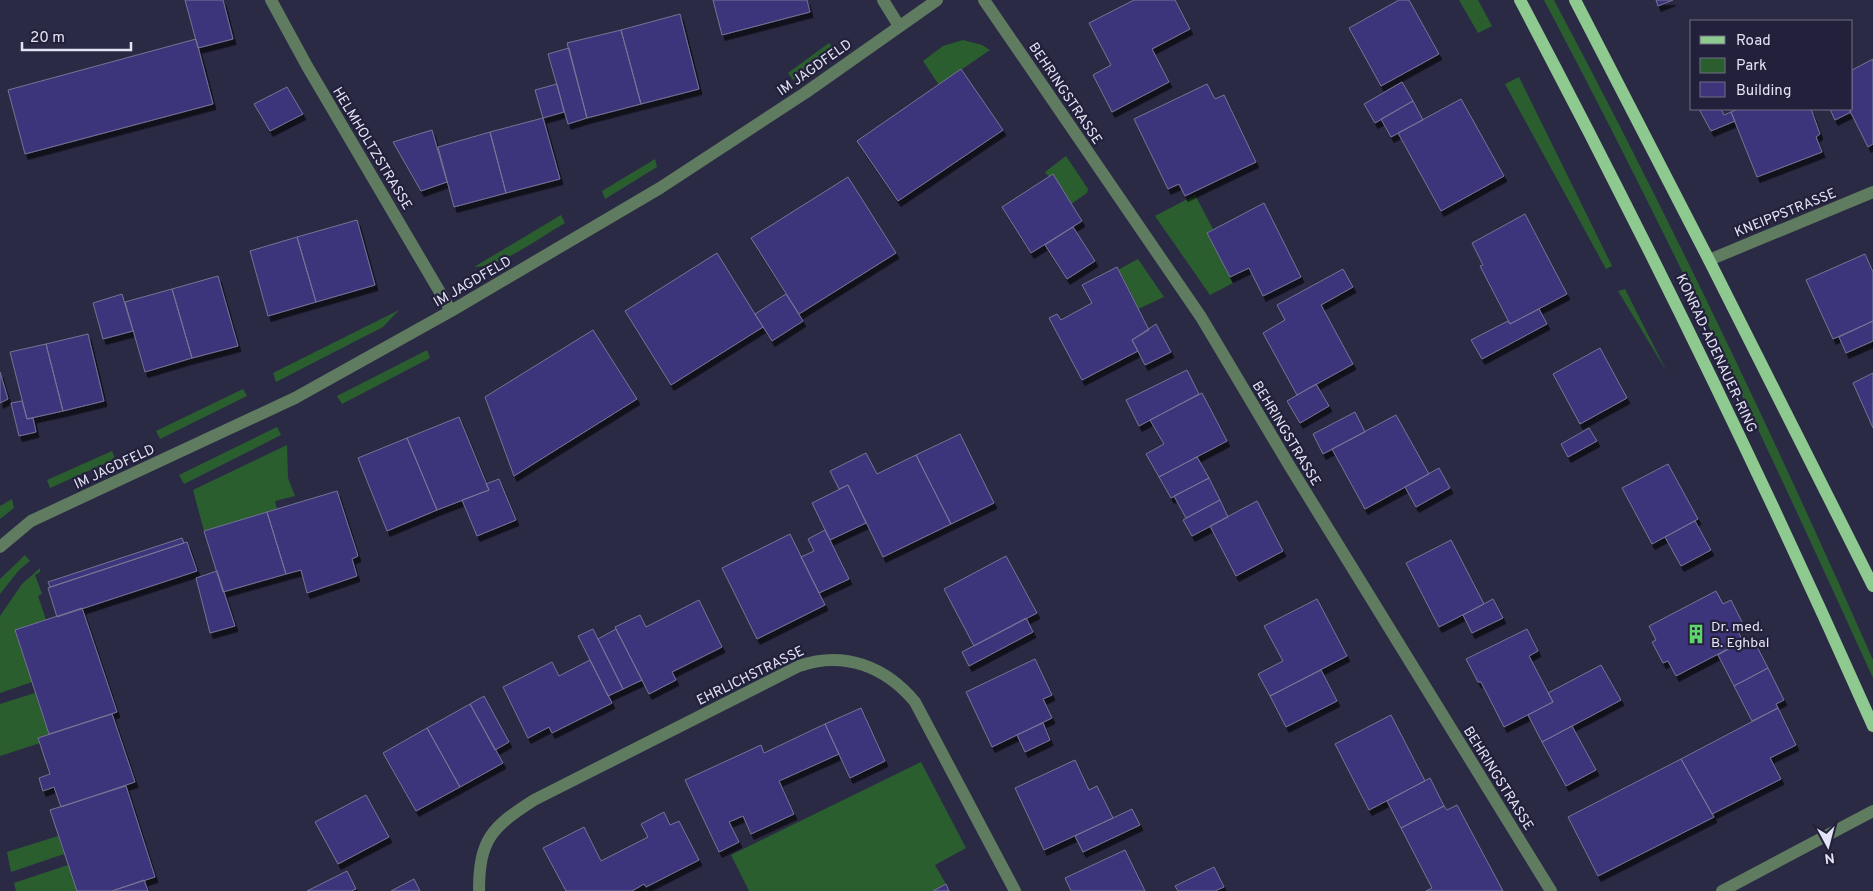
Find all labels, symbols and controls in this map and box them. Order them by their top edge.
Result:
scale bar [22,20,131,52]
legend [1690,20,1853,110]
text: 20 m [30,29,65,48]
text: Road [1736,32,1771,51]
street label: IM JAGDFELD [774,36,855,100]
street label: BEHRINGSTRASSE [1024,40,1105,148]
text: Park [1736,57,1767,76]
text: Building [1736,82,1791,101]
street label: HELMHOLTZSTRASSE [328,84,415,213]
street label: KNEIPPSTRASSE [1732,185,1839,242]
street label: IM JAGDFELD [431,253,515,311]
street label: KONRAD-ADENAUER-RING [1671,272,1760,435]
street label: BEHRINGSTRASSE [1248,378,1324,489]
street label: IM JAGDFELD [72,441,158,493]
place label: Dr. med. B. Eghbal [1711,619,1769,652]
building icon: Dr. med. B. Eghbal [1685,623,1707,645]
street label: EHRLICHSTRASSE [694,643,807,710]
street label: BEHRINGSTRASSE [1459,724,1537,834]
north arrow [1803,821,1853,871]
text: N [1823,848,1835,866]

